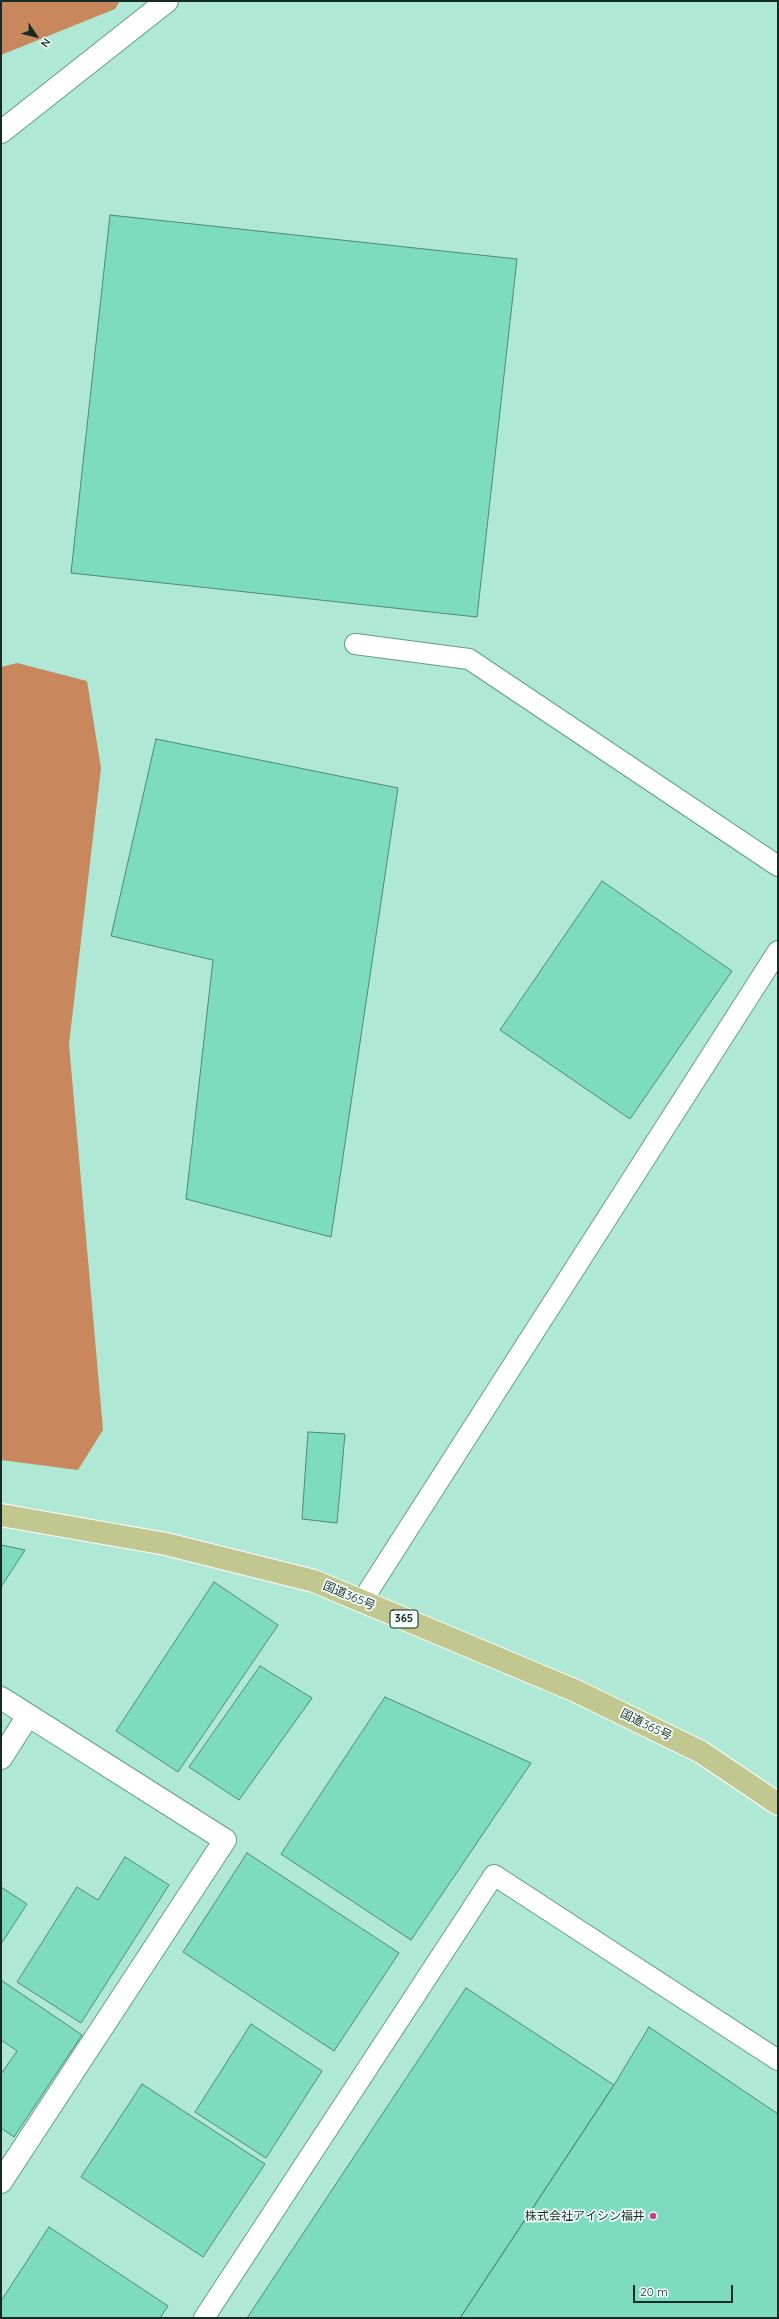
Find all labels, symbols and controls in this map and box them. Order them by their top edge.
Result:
north arrow [16,16,56,56]
text: N [38,36,54,50]
street label: 国道365号 [321,1579,377,1613]
road number: 365 [390,1610,418,1628]
street label: 国道365号 [618,1706,674,1744]
place label: 株式会社アイシン福井 [525,2209,645,2223]
marker: 株式会社アイシン福井 [648,2211,658,2221]
scale bar [635,2277,735,2303]
text: 20 m [640,2284,668,2299]

